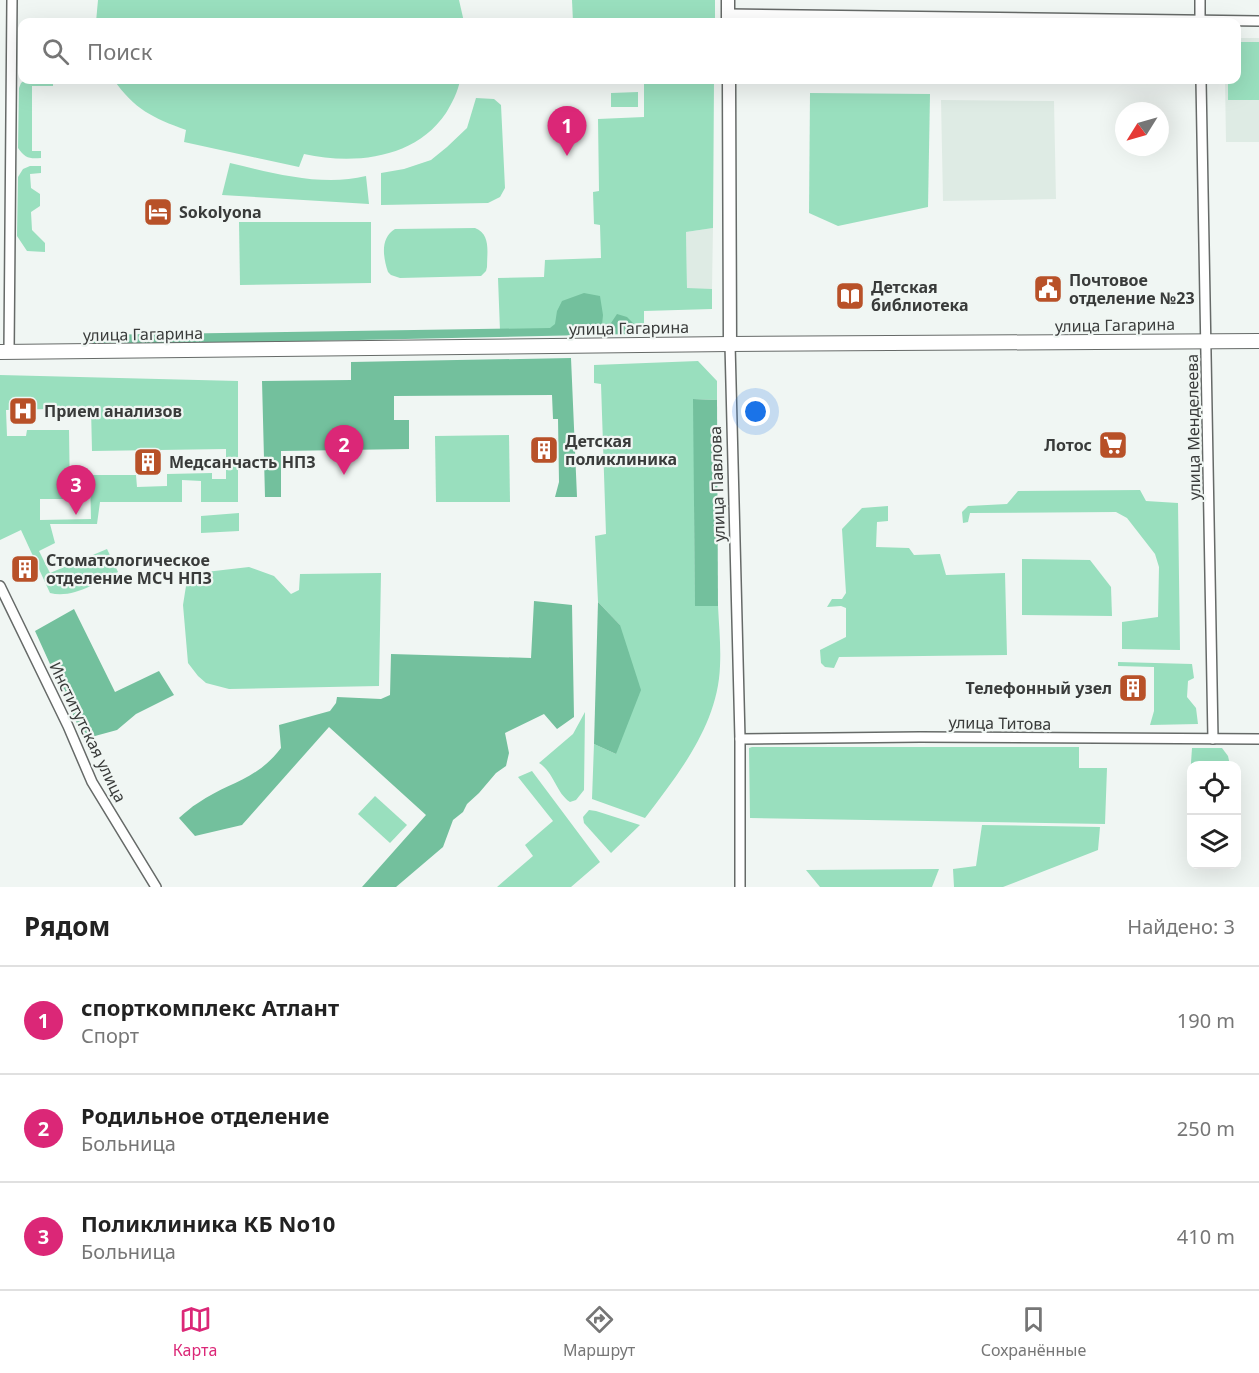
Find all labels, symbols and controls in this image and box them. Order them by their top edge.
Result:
search box [18,18,1241,84]
icon: search [39,35,72,68]
text: Поиск [87,36,152,66]
north arrow [1115,102,1169,156]
pin: 1 [548,106,586,156]
hotel icon: Sokolyona [142,196,174,228]
place label: Sokolyona [179,201,262,223]
place label: Почтовое отделение №23 [1069,269,1195,309]
public building icon: Почтовое отделение №23 [1032,273,1064,305]
place label: Детская библиотека [871,276,969,316]
library icon: Детская библиотека [834,280,866,312]
street label: улица Гагарина [1055,313,1175,337]
street label: улица Гагарина [569,316,689,340]
street label: улица Гагарина [83,322,203,346]
street label: улица Менделеева [1181,354,1205,500]
hospital icon: Прием анализов [7,395,39,427]
your location [741,397,770,426]
place label: Прием анализов [44,400,182,422]
pin: 2 [324,426,364,475]
street label: улица Павлова [704,426,730,542]
supermarket icon: Лотос [1097,429,1129,461]
place label: Детская поликлиника [565,430,677,470]
building icon: Детская поликлиника [528,434,560,466]
place label: Лотос [1044,434,1092,456]
building icon: Медсанчасть НПЗ [132,446,164,478]
place label: Медсанчасть НПЗ [169,451,316,473]
pin: 3 [56,466,96,515]
place label: Стоматологическое отделение МСЧ НПЗ [46,549,212,589]
building icon: Стоматологическое отделение МСЧ НПЗ [9,553,41,585]
street label: Институтская улица [44,658,132,806]
building icon: Телефонный узел [1117,672,1149,704]
place label: Телефонный узел [966,677,1112,699]
street label: улица Титова [949,711,1051,735]
map controls [1187,761,1241,869]
button: locate [1187,761,1241,815]
button: layers [1187,815,1241,869]
text: Рядом [24,908,110,944]
text: Найдено: 3 [1127,913,1235,940]
text: спорткомплекс Атлант [81,992,339,1022]
text: 1 [38,1007,49,1034]
text: 190 m [1177,1007,1235,1034]
text: Спорт [81,1022,139,1049]
text: Родильное отделение [81,1100,329,1130]
text: 2 [38,1115,49,1142]
text: 250 m [1177,1115,1235,1142]
text: Больница [81,1130,176,1157]
text: Поликлиника КБ No10 [81,1208,335,1238]
text: 3 [38,1223,49,1250]
text: 410 m [1177,1223,1235,1250]
text: Больница [81,1238,176,1265]
tab: Карта [173,1303,217,1361]
tab: Маршрут [563,1303,635,1361]
tab: Сохранённые [981,1303,1086,1361]

